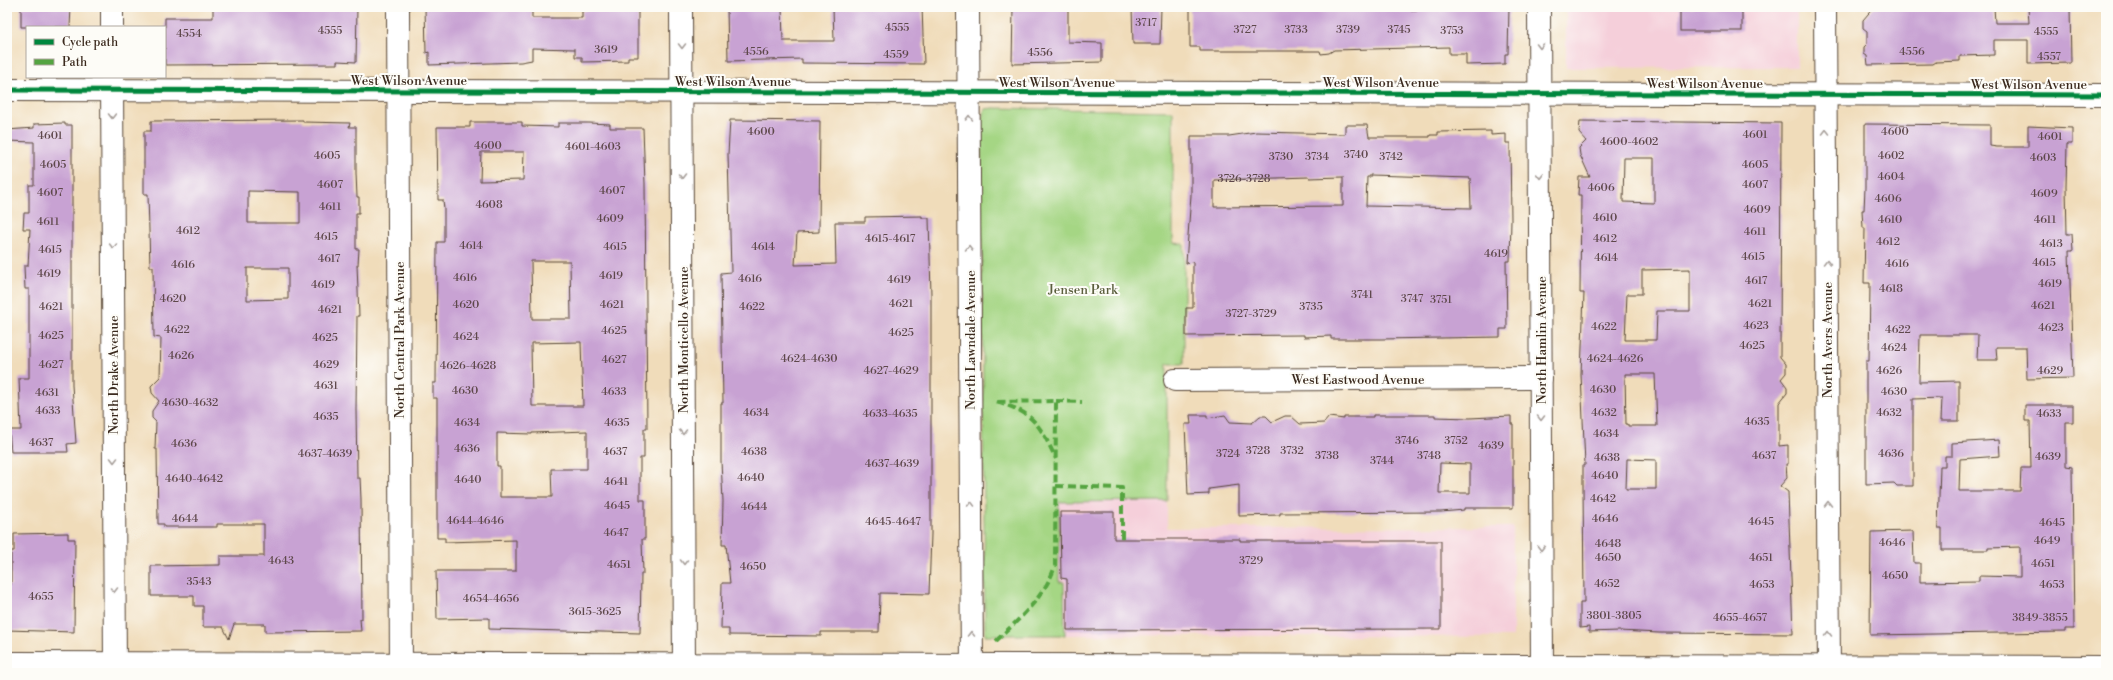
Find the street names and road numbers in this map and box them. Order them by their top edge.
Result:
street label: West Wilson Avenue [350,73,468,89]
street label: West Wilson Avenue [674,74,792,90]
street label: West Wilson Avenue [998,75,1116,91]
street label: West Wilson Avenue [1322,75,1440,91]
street label: West Wilson Avenue [1646,76,1764,92]
street label: West Wilson Avenue [1970,77,2088,93]
street label: North Central Park Avenue [392,261,408,419]
street label: North Monticello Avenue [676,266,692,414]
street label: North Lawndale Avenue [963,270,979,410]
street label: North Hamlin Avenue [1534,276,1550,404]
street label: North Avers Avenue [1820,282,1836,398]
street label: North Drake Avenue [106,315,122,435]
street label: West Eastwood Avenue [1291,372,1425,388]

